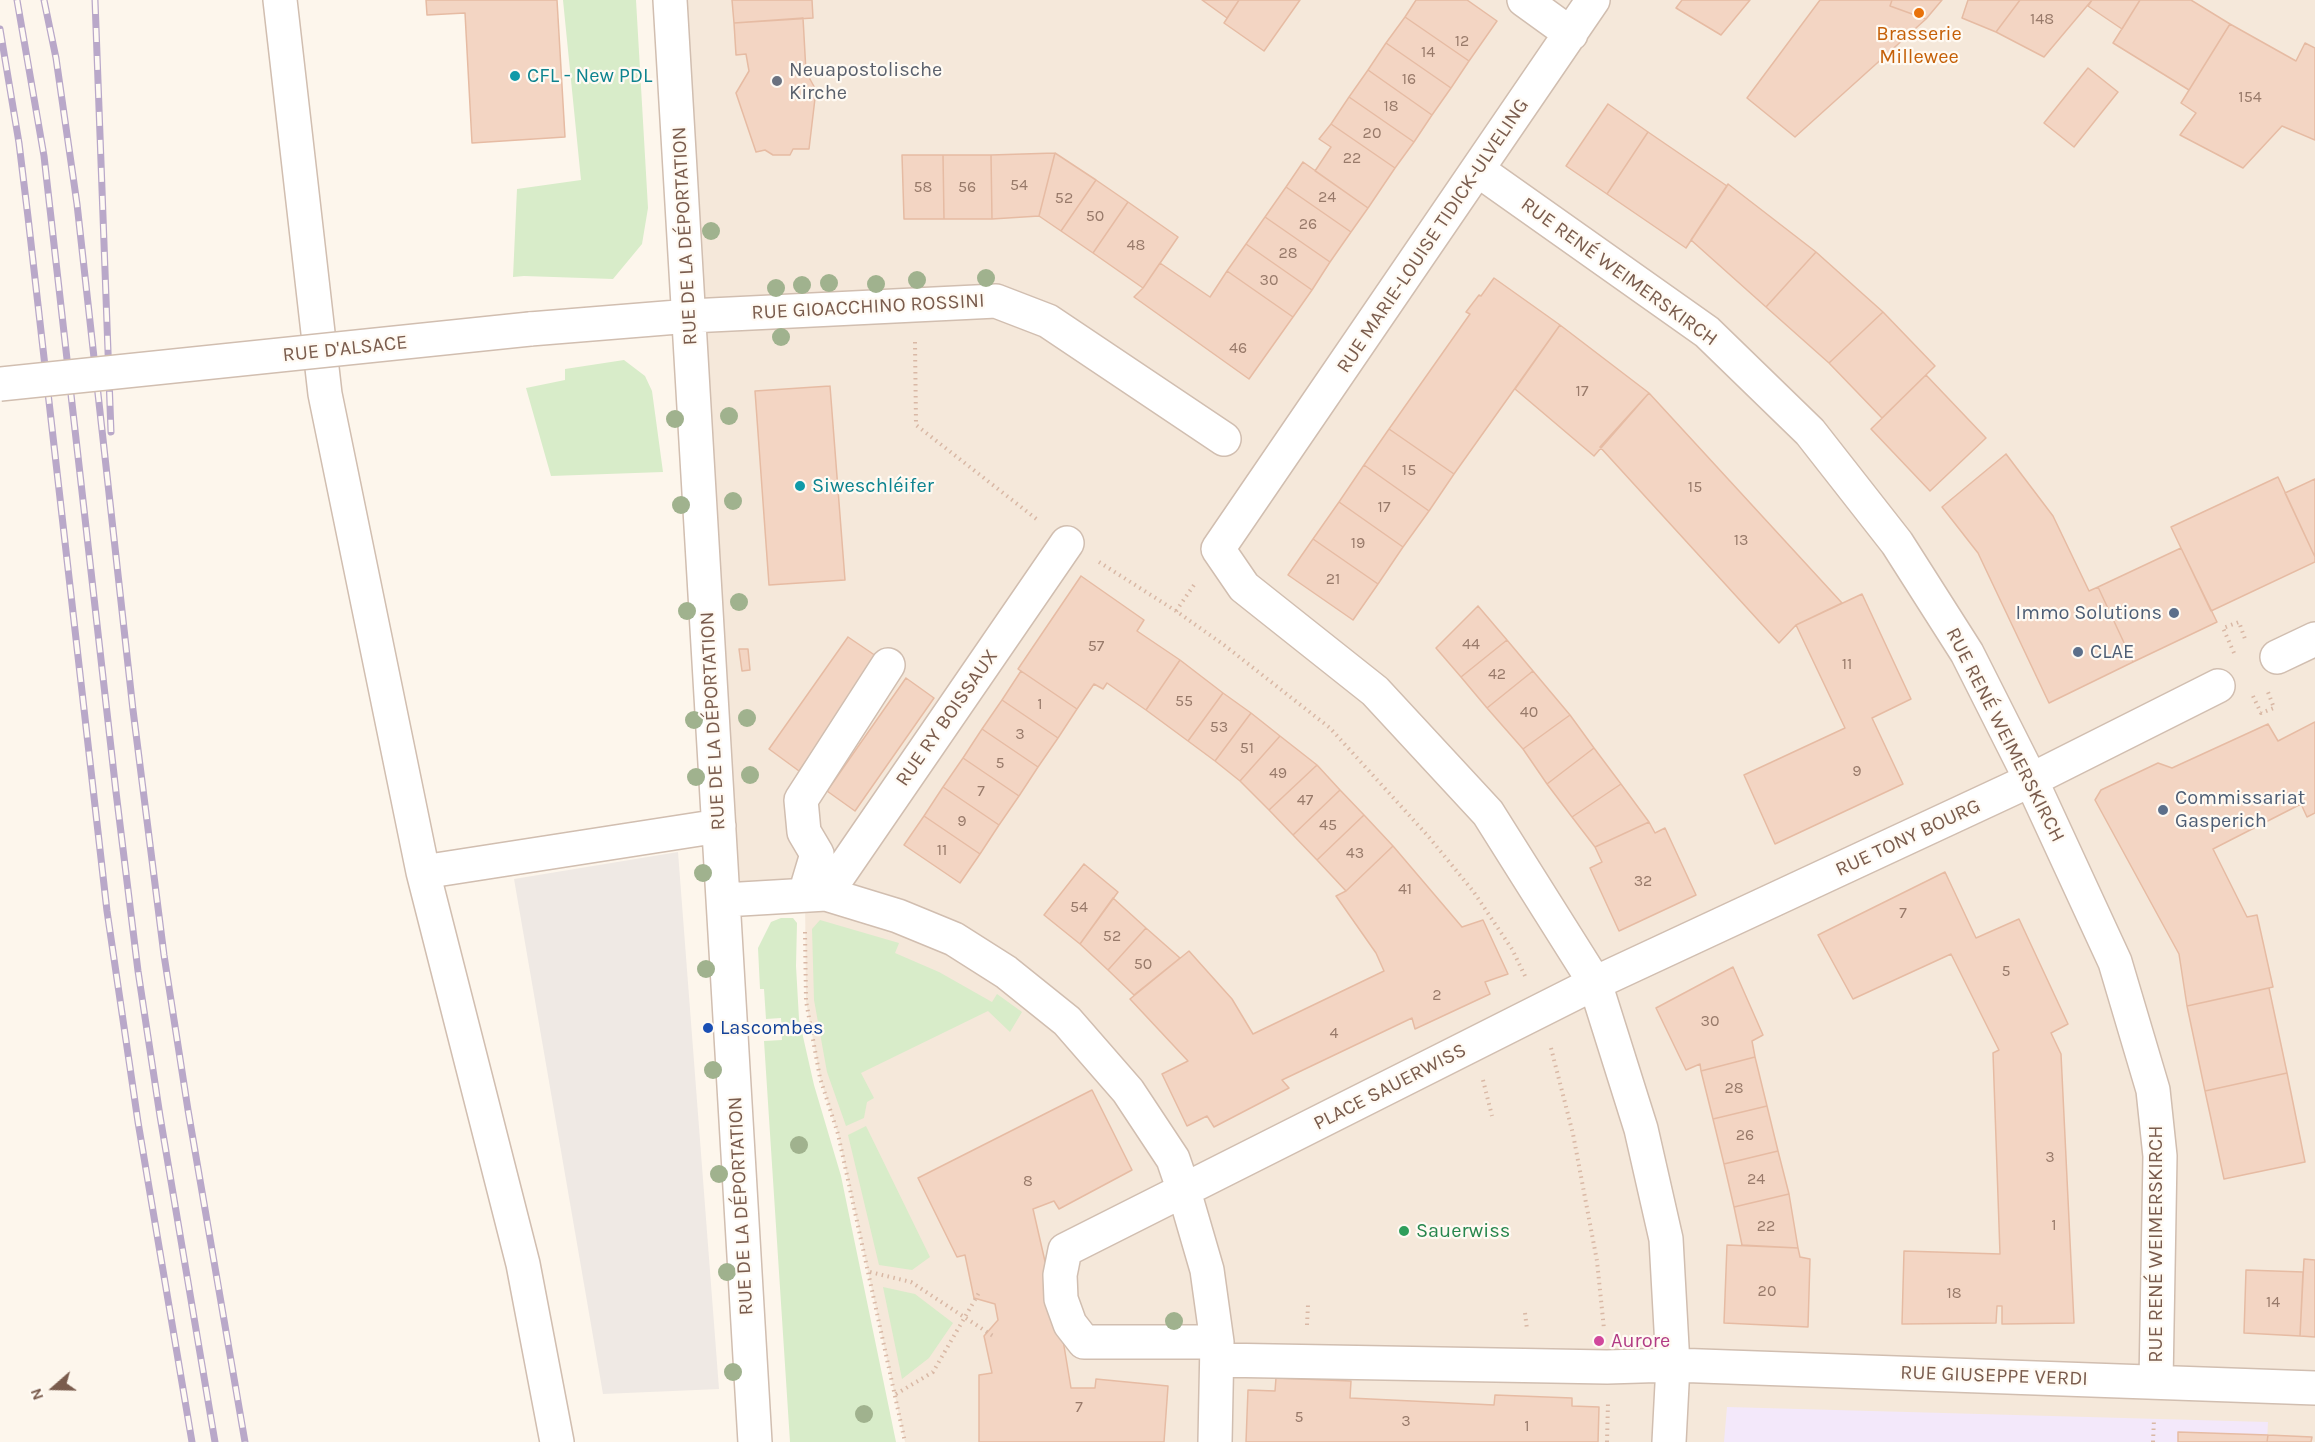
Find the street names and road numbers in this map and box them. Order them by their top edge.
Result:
street label: RUE MARIE-LOUISE TIDICK-ULVELING [1332,94,1534,378]
street label: RUE DE LA DÉPORTATION [667,126,703,346]
street label: RUE RENÉ WEIMERSKIRCH [1516,193,1722,351]
street label: RUE GIOACCHINO ROSSINI [751,289,985,325]
street label: RUE D'ALSACE [282,331,408,367]
street label: RUE DE LA DÉPORTATION [695,611,731,831]
street label: RUE RENÉ WEIMERSKIRCH [1940,624,2070,846]
street label: RUE RY BOISSAUX [891,645,1003,791]
street label: RUE TONY BOURG [1832,794,1984,882]
street label: PLACE SAUERWISS [1310,1038,1470,1136]
street label: RUE DE LA DÉPORTATION [723,1096,759,1316]
street label: RUE RENÉ WEIMERSKIRCH [2144,1125,2168,1363]
street label: RUE GIUSEPPE VERDI [1900,1361,2088,1391]

